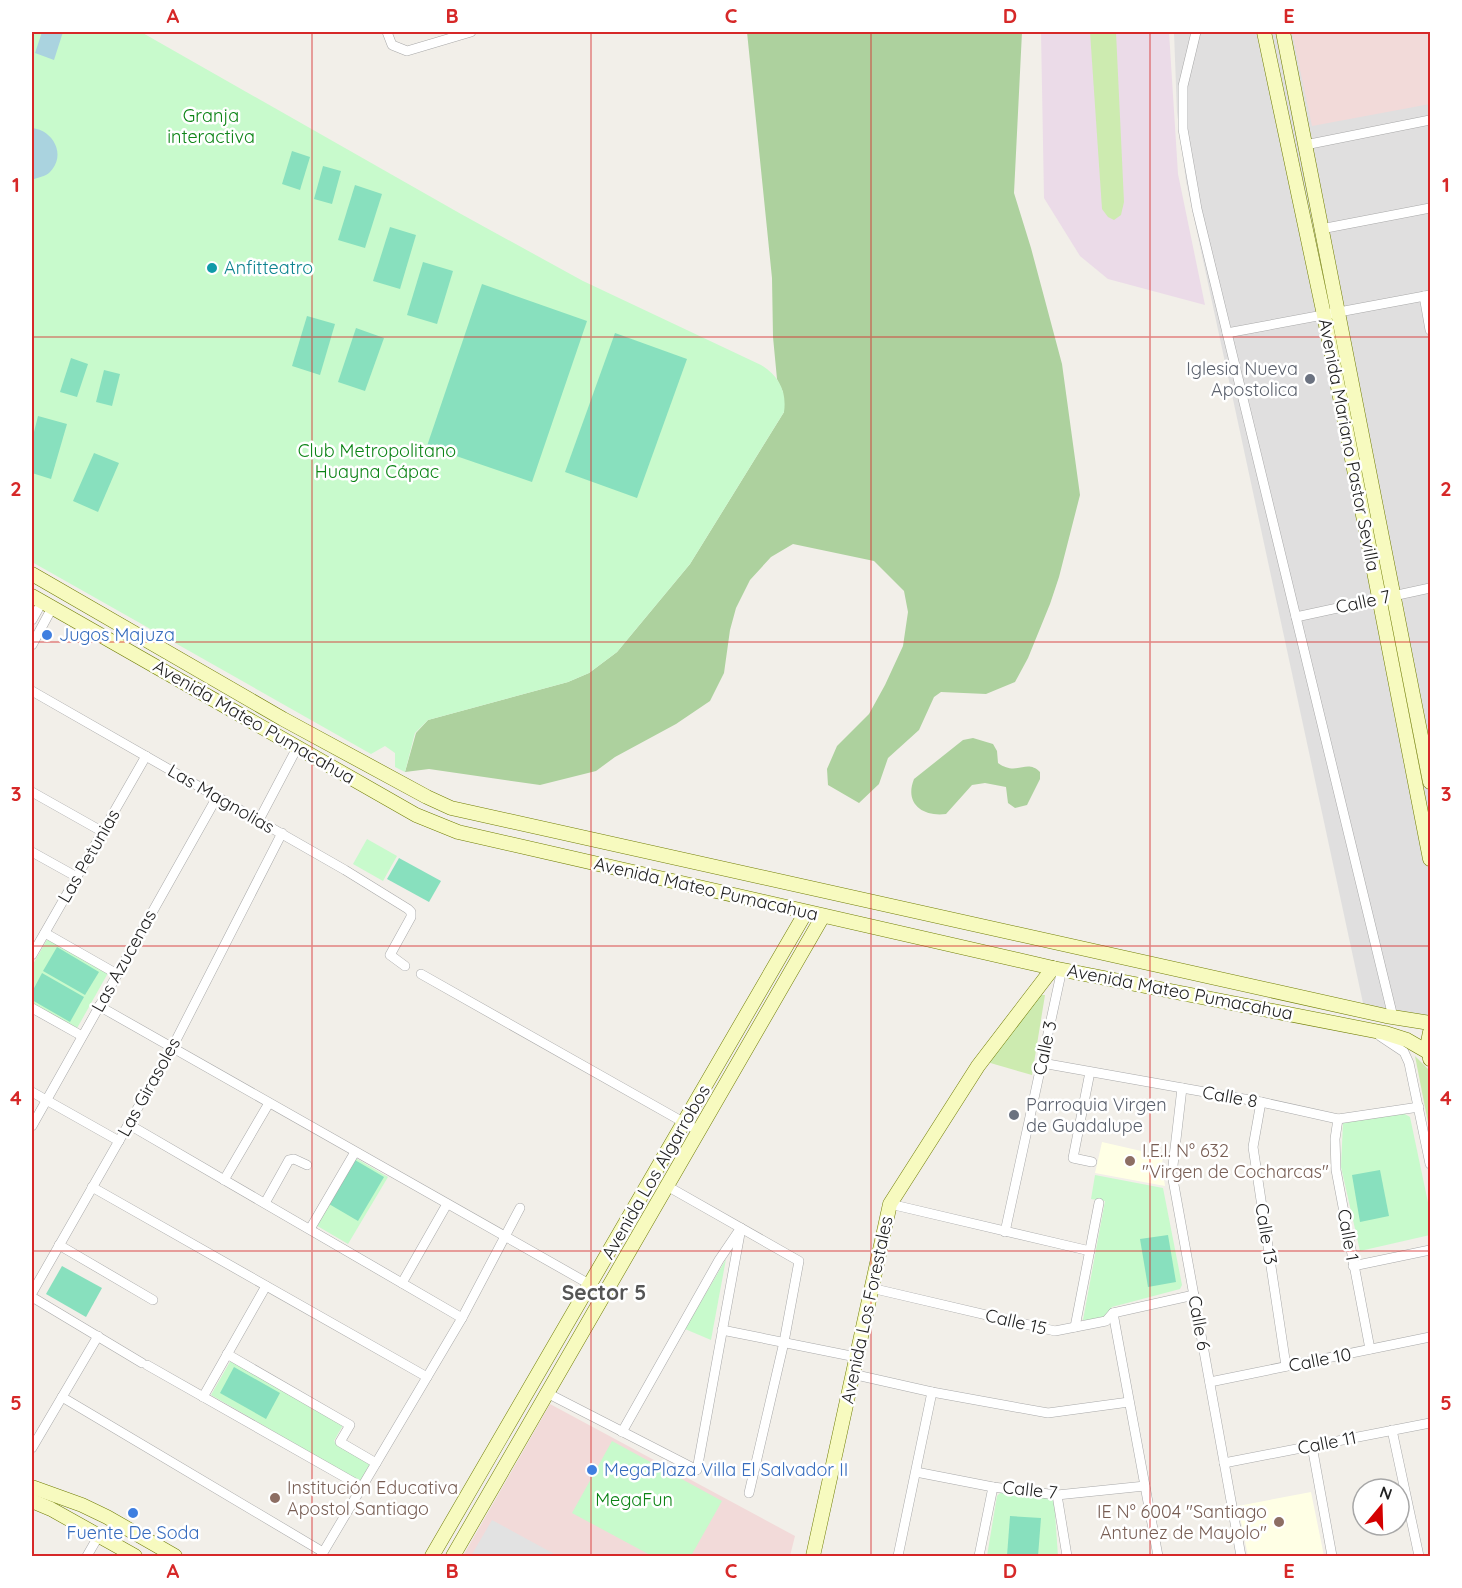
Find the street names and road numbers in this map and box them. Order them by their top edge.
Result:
street label: Avenida Mariano Pastor Sevilla [1314,317,1385,573]
street label: Calle 7 [1334,585,1392,618]
street label: Avenida Mateo Pumacahua [149,654,359,789]
street label: Las Magnolias [164,759,279,838]
street label: Las Petunias [52,805,125,907]
street label: Avenida Mateo Pumacahua [592,852,820,926]
street label: Las Azucenas [86,905,161,1016]
street label: Avenida Mateo Pumacahua [1065,958,1295,1025]
street label: Calle 3 [1028,1018,1062,1077]
street label: Las Girasoles [112,1033,185,1140]
street label: Avenida Los Algarrobos [596,1080,715,1263]
street label: Calle 8 [1201,1080,1259,1113]
street label: Calle 13 [1250,1202,1283,1266]
street label: Calle 1 [1333,1207,1364,1263]
street label: Avenida Los Forestales [835,1214,898,1406]
street label: Calle 6 [1183,1294,1216,1353]
street label: Calle 15 [983,1303,1049,1340]
street label: Calle 10 [1287,1342,1353,1377]
street label: Calle 11 [1296,1426,1358,1459]
street label: Calle 7 [1001,1475,1059,1504]

